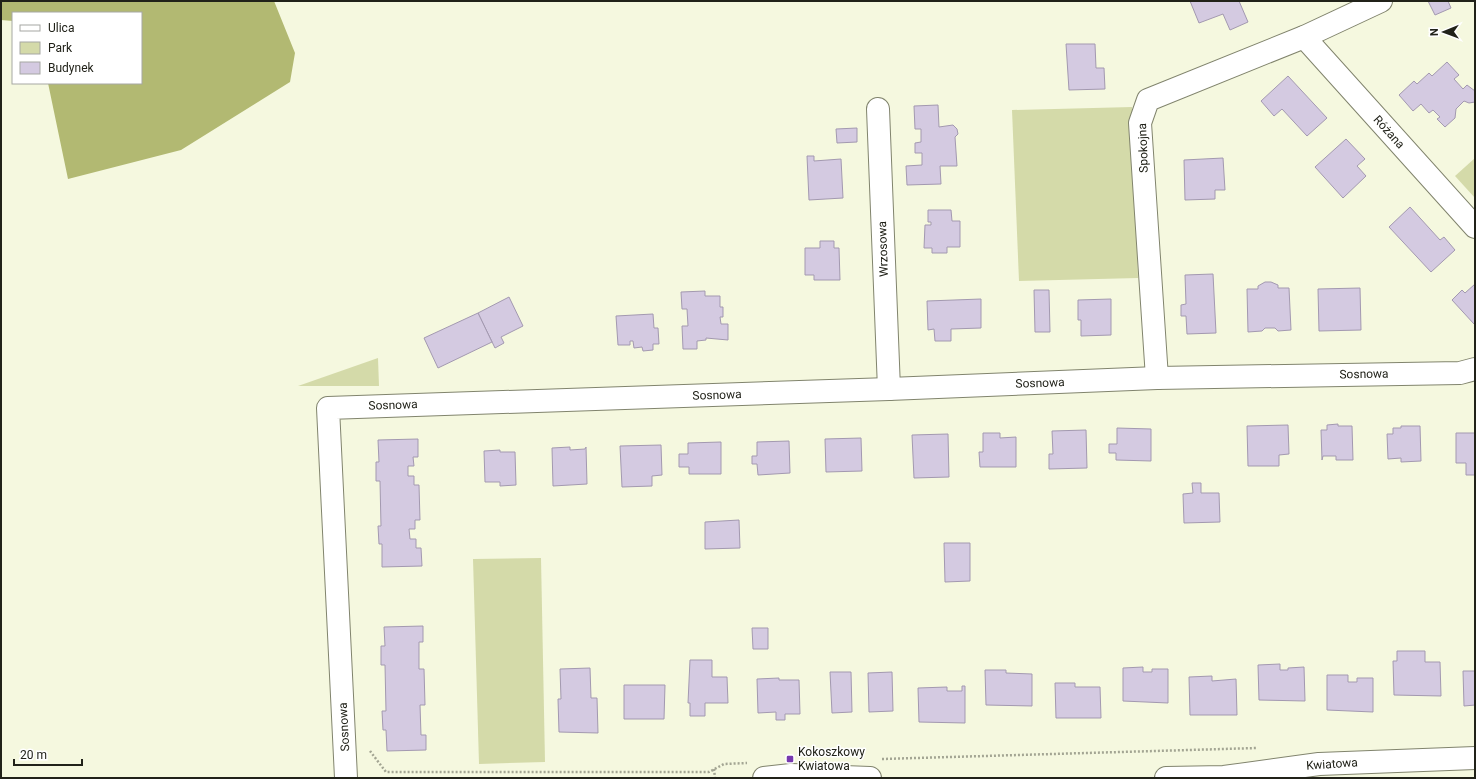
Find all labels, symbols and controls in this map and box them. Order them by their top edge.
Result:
legend [12,12,142,84]
north arrow [1424,12,1464,52]
text: Ulica [48,21,74,35]
text: N [1428,28,1441,36]
text: Park [48,41,73,55]
text: Budynek [48,61,95,75]
street label: Różana [1370,113,1408,151]
street label: Spokojna [1135,123,1151,173]
street label: Wrzosowa [875,221,891,277]
street label: Sosnowa [1339,367,1389,381]
street label: Sosnowa [1015,375,1065,391]
street label: Sosnowa [692,387,742,403]
street label: Sosnowa [368,397,418,413]
street label: Sosnowa [336,702,352,752]
scale bar [14,741,82,767]
place label: Kokoszkowy Kwiatowa [798,745,865,773]
text: 20 m [20,748,47,762]
marker: Kokoszkowy Kwiatowa [785,754,795,764]
street label: Kwiatowa [1306,755,1358,773]

